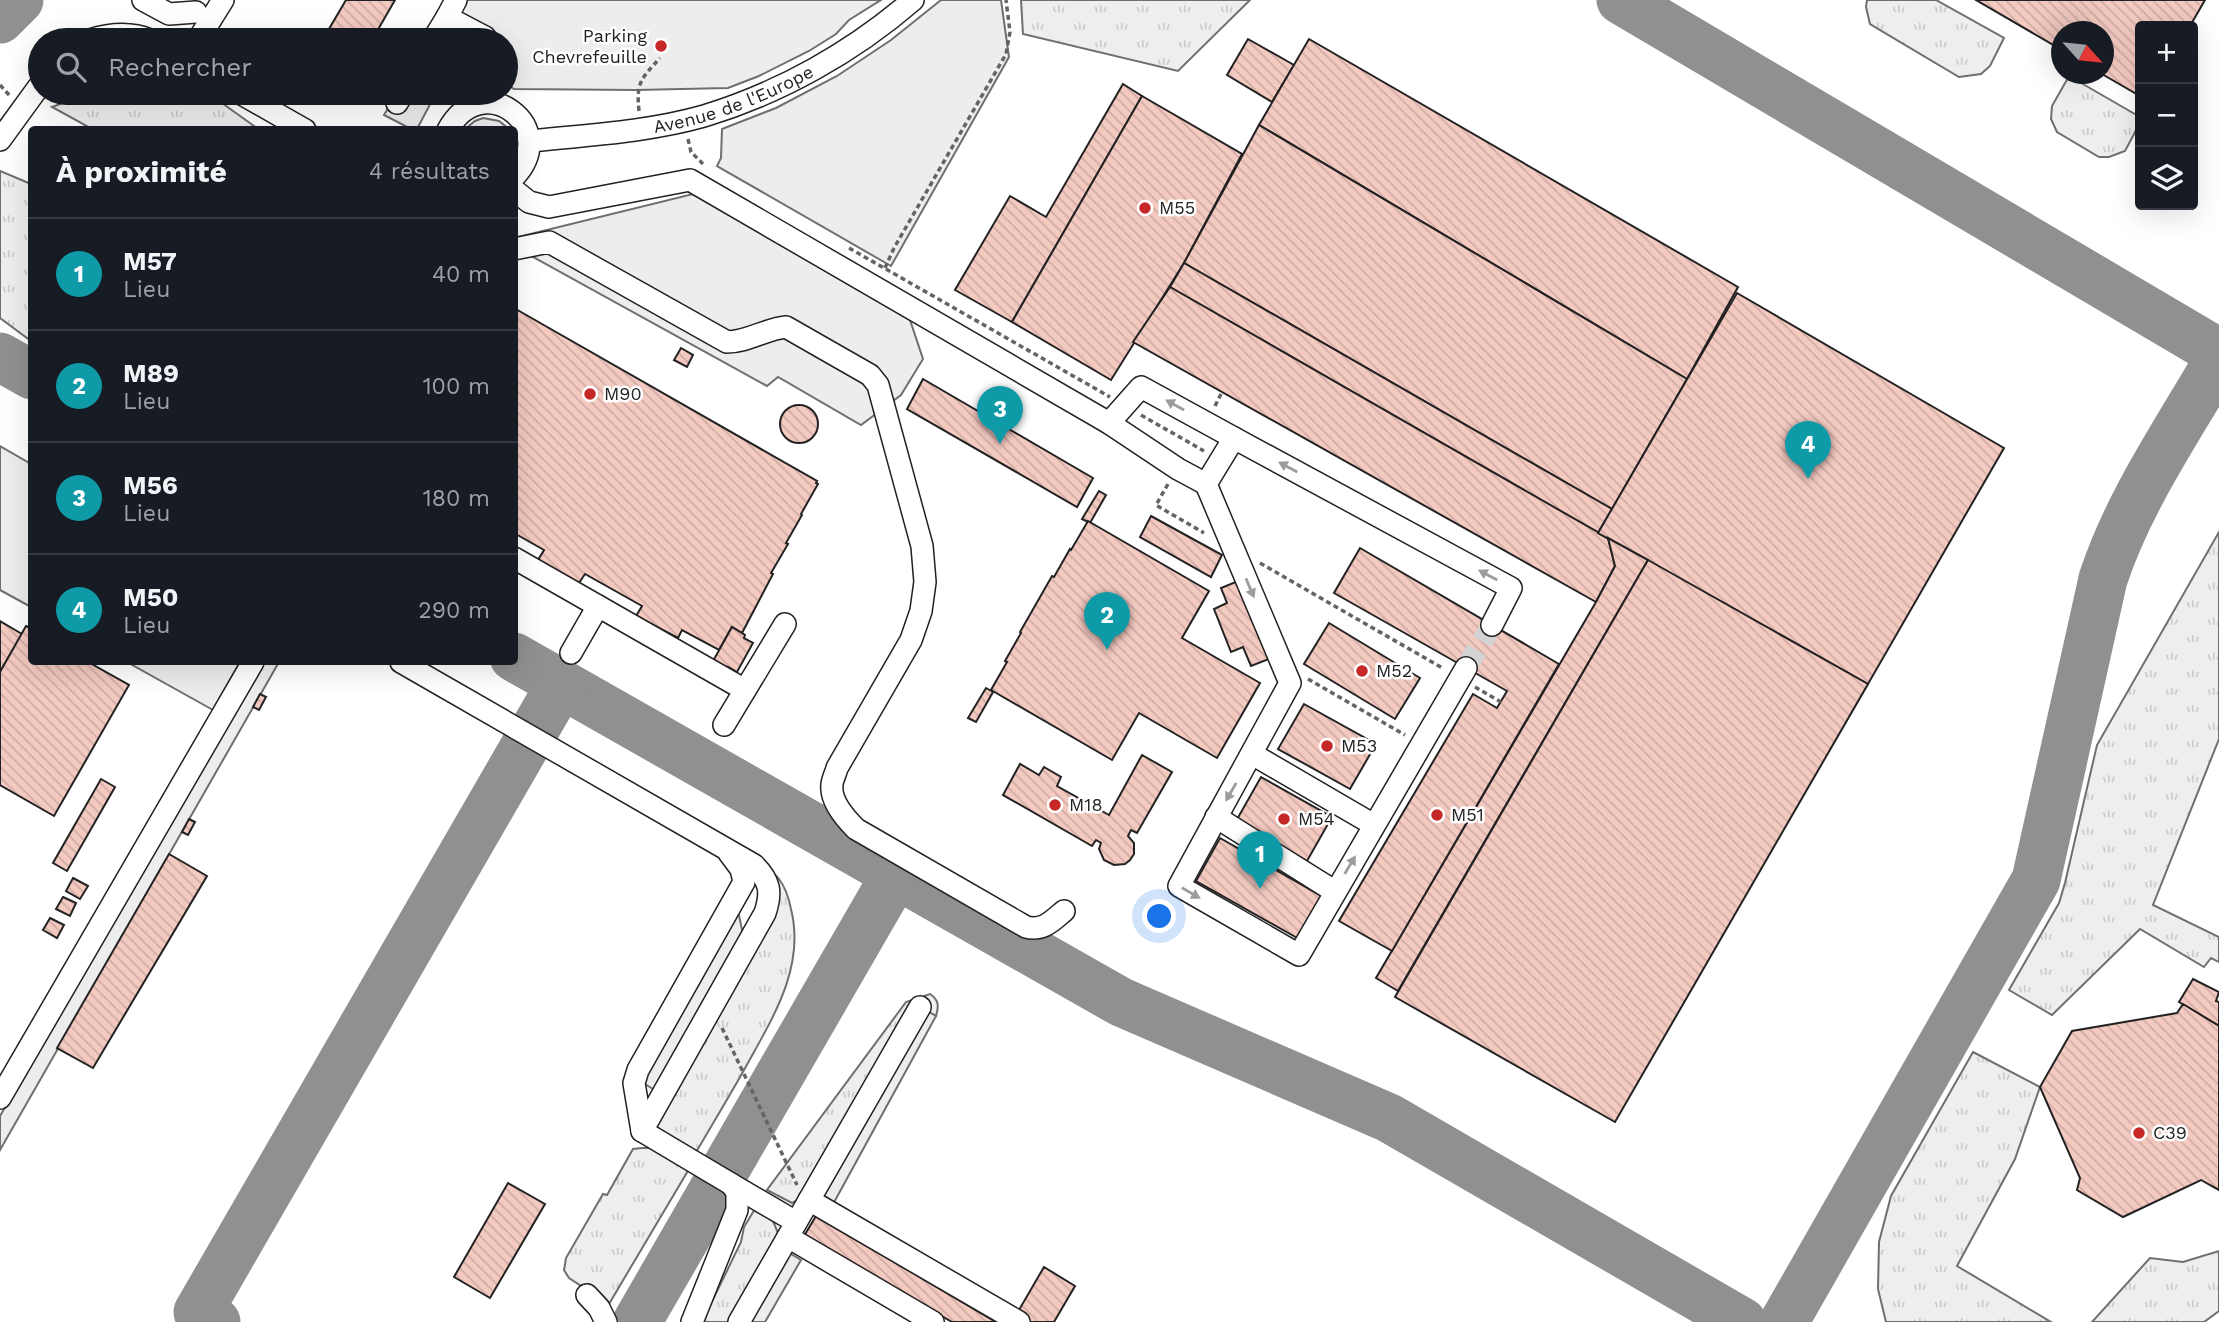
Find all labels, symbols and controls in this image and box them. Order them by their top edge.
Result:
north arrow [2051,21,2114,84]
map controls [2135,21,2198,210]
button: + [2135,21,2198,84]
place label: Parking Chevrefeuille [532,25,647,67]
search box [28,28,518,105]
marker: Parking Chevrefeuille [653,38,669,54]
icon: search [52,48,90,86]
text: Rechercher [108,52,252,82]
street label: Avenue de l'Europe [652,61,817,137]
button: − [2135,84,2198,147]
button: layers [2135,147,2198,210]
text: À proximité [56,154,227,189]
text: 4 résultats [369,158,490,185]
place label: M55 [1159,197,1195,218]
marker: M55 [1137,200,1153,216]
text: M57 [123,246,177,276]
text: 1 [74,261,84,288]
text: 40 m [432,261,490,288]
text: Lieu [123,276,170,303]
text: M89 [123,358,179,388]
text: 2 [72,373,86,400]
text: 100 m [423,373,490,400]
place label: M90 [604,383,642,404]
marker: M90 [582,386,598,402]
pin: 3 [977,386,1023,444]
text: Lieu [123,388,170,415]
one-way arrow [1165,399,1184,411]
pin: 4 [1785,421,1831,479]
one-way arrow [1278,461,1298,473]
text: M56 [123,470,178,500]
text: 3 [72,485,86,512]
text: 180 m [423,485,490,512]
text: Lieu [123,500,170,527]
one-way arrow [1478,570,1498,581]
one-way arrow [1244,578,1256,598]
text: M50 [123,582,179,612]
pin: 2 [1084,592,1130,650]
text: 4 [72,597,86,624]
text: 290 m [418,597,490,624]
text: Lieu [123,612,170,639]
place label: M52 [1376,660,1412,681]
marker: M52 [1354,663,1370,679]
place label: M53 [1341,735,1377,756]
marker: M53 [1319,738,1335,754]
one-way arrow [1225,782,1237,802]
place label: M18 [1069,794,1102,815]
marker: M18 [1047,797,1063,813]
place label: M51 [1451,804,1484,825]
marker: M51 [1429,807,1445,823]
place label: M54 [1298,808,1335,829]
marker: M54 [1276,811,1292,827]
pin: 1 [1237,831,1283,889]
one-way arrow [1344,855,1356,874]
one-way arrow [1182,887,1201,899]
your location [1142,899,1176,933]
place label: C39 [2153,1122,2187,1143]
marker: C39 [2131,1125,2147,1141]

